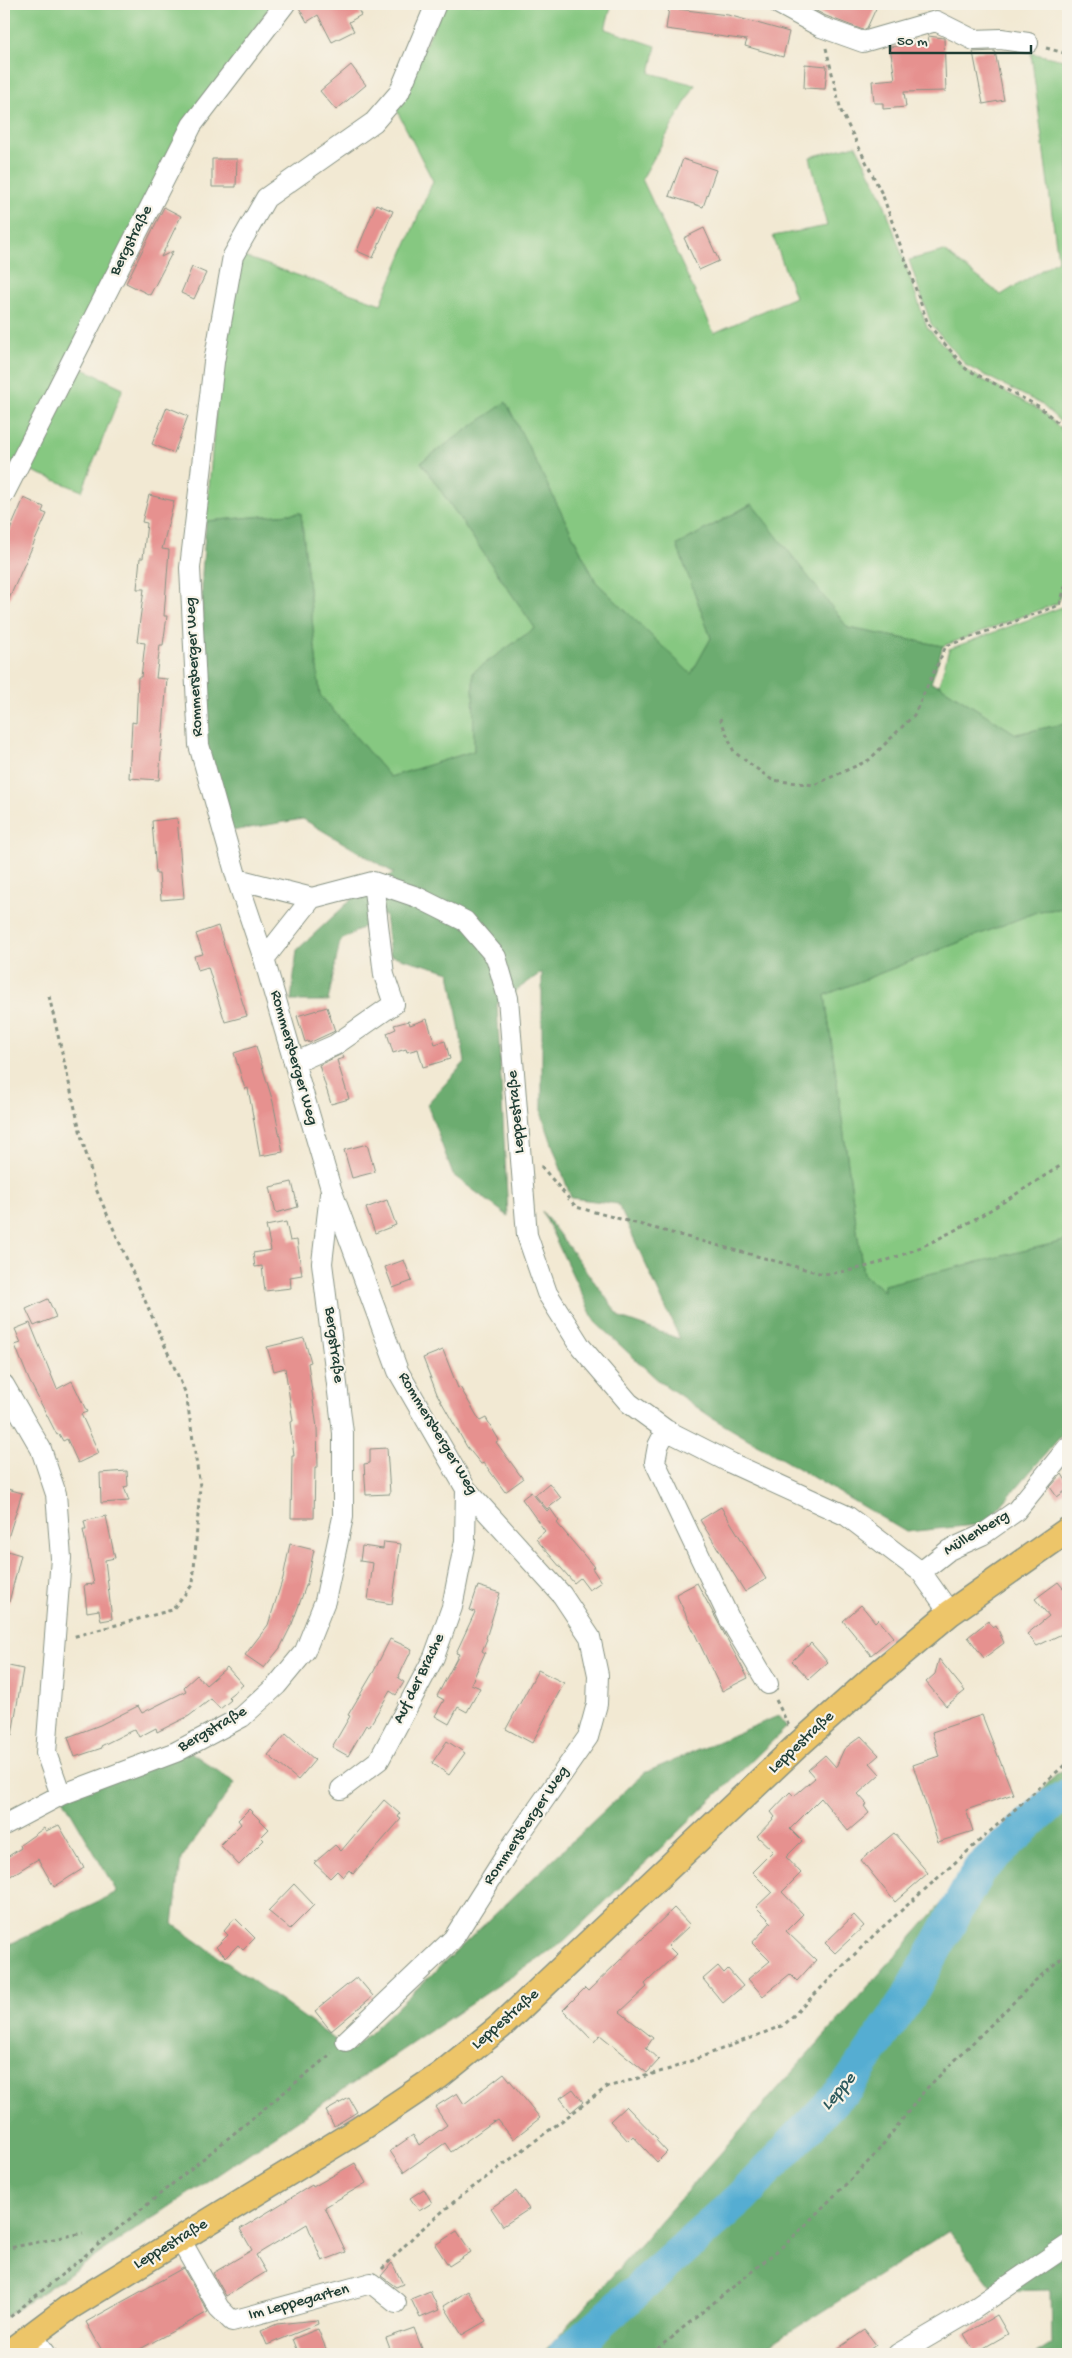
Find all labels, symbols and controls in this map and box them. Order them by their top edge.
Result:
scale bar [890,22,1031,54]
text: 50 m [897,33,928,51]
street label: Bergstraße [106,202,158,280]
street label: Rommersberger Weg [182,597,208,737]
street label: Rommersberger Weg [265,988,321,1128]
street label: Leppestraße [504,1069,530,1154]
street label: Bergstraße [319,1305,347,1385]
street label: Rommersberger Weg [393,1369,481,1499]
street label: Müllenberg [941,1507,1013,1561]
street label: Auf der Brache [390,1630,450,1727]
street label: Bergstraße [174,1702,251,1758]
street label: Leppestraße [765,1707,839,1778]
street label: Rommersberger Weg [480,1763,574,1889]
street label: Leppestraße [468,1985,544,2054]
water label: Leppe [817,2068,861,2115]
street label: Leppestraße [131,2215,212,2275]
street label: Im Leppegarten [247,2280,352,2326]

